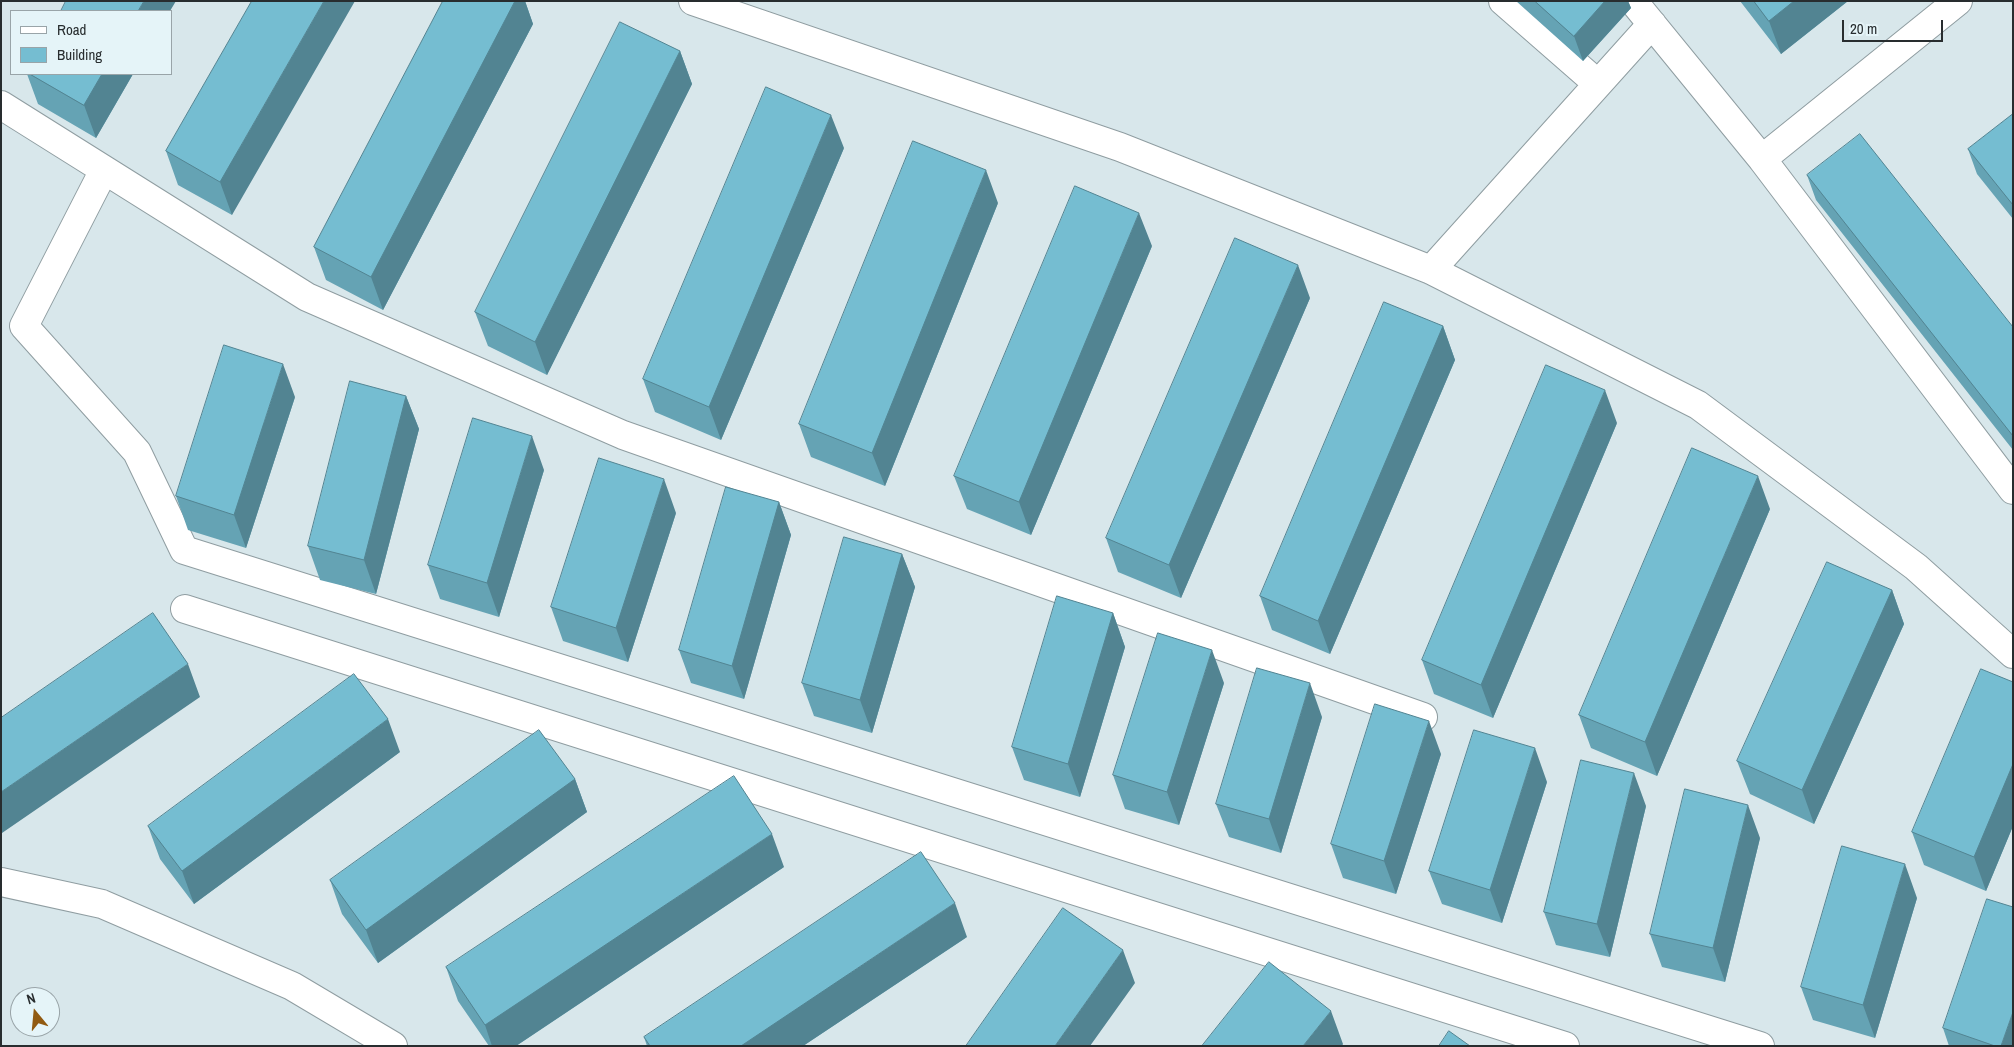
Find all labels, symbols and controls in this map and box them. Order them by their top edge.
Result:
legend [10,10,172,75]
scale bar [1844,10,1945,42]
text: 20 m [1850,18,1877,39]
text: Road [57,19,86,40]
text: Building [57,44,102,65]
north arrow [10,987,60,1037]
text: N [24,989,37,1008]

